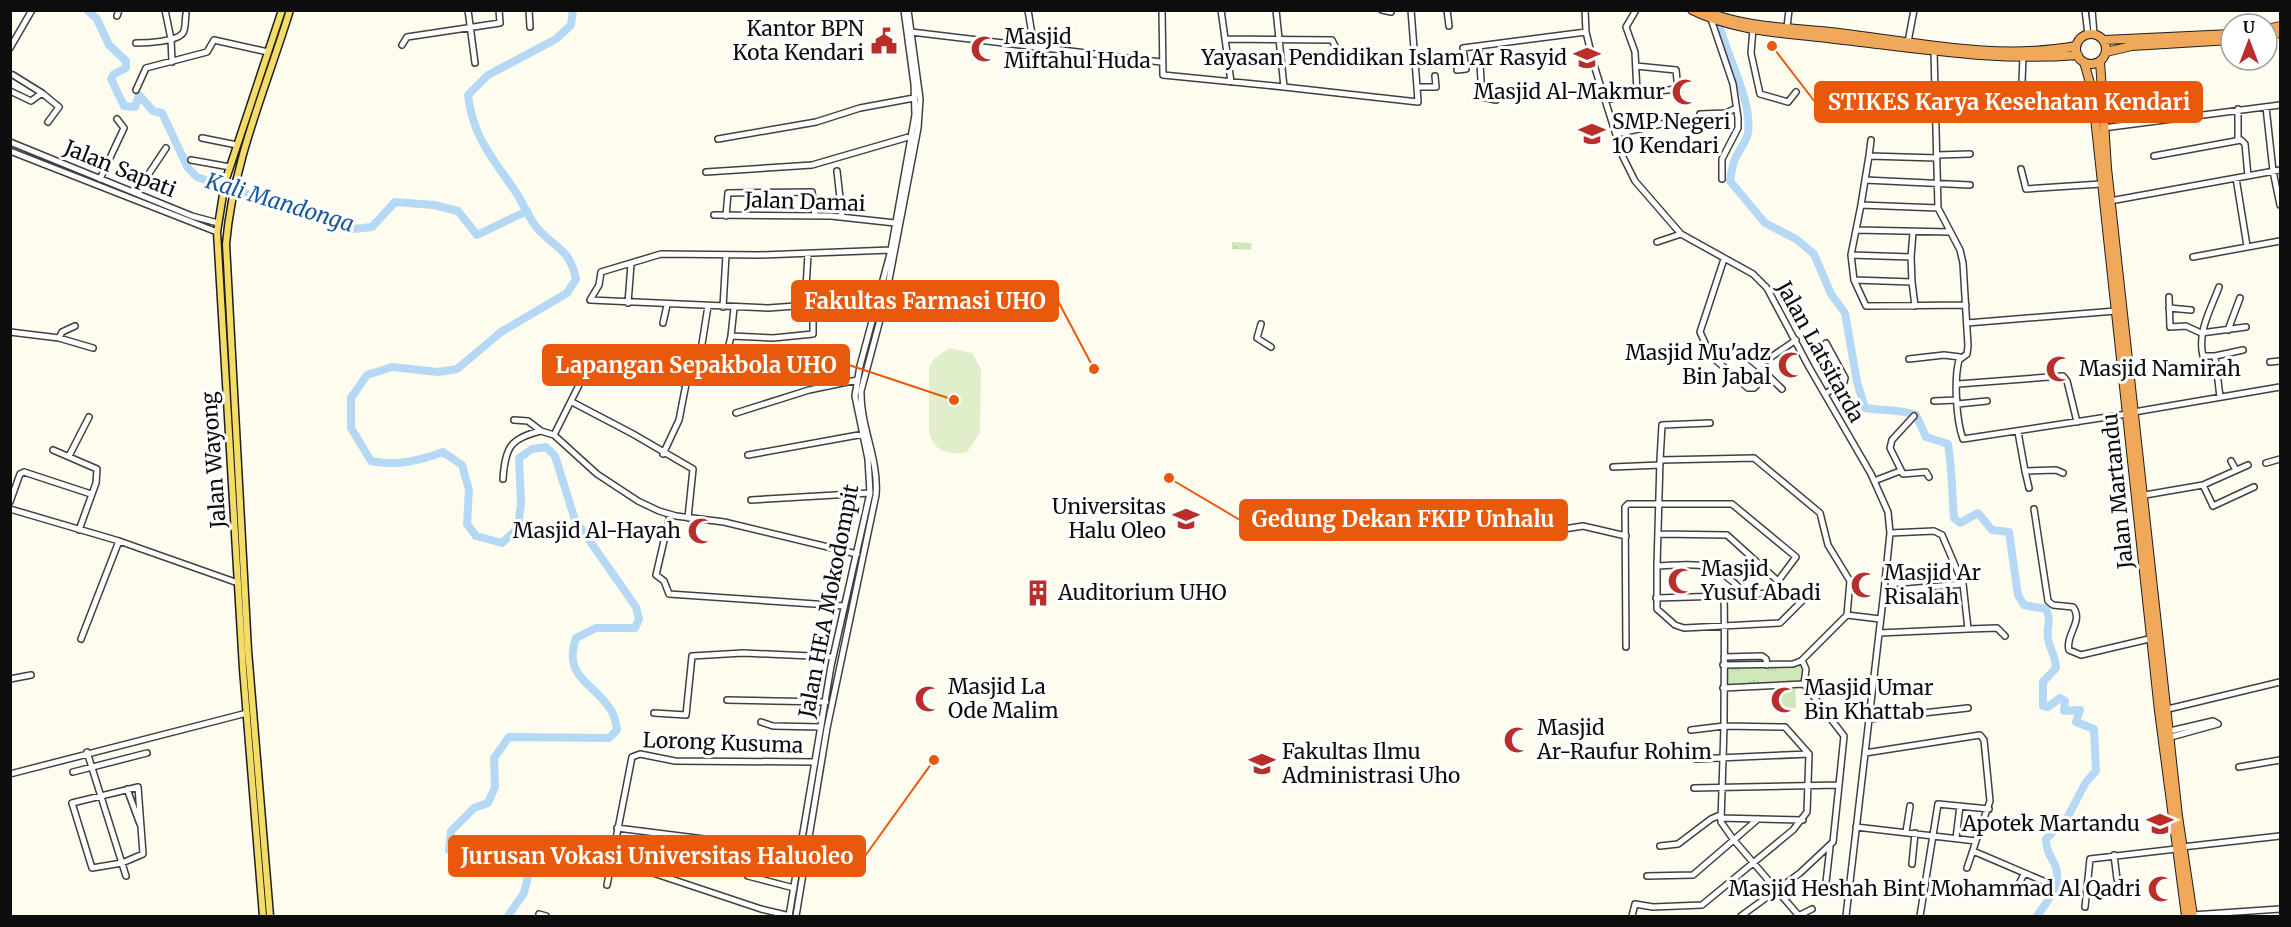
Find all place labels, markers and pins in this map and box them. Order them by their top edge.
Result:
place label: Kantor BPN Kota Kendari [733,15,864,66]
place label: Masjid Miftahul Huda [1004,23,1151,74]
public building icon: Kantor BPN Kota Kendari [869,26,899,56]
mosque icon: Masjid Miftahul Huda [969,34,999,64]
school or university icon: Yayasan Pendidikan Islam Ar Rasyid [1572,43,1602,73]
place label: Yayasan Pendidikan Islam Ar Rasyid [1200,44,1567,71]
mosque icon: Masjid Al-Makmur [1670,77,1700,107]
place label: Masjid Al-Makmur [1473,78,1665,105]
callout: STIKES Karya Kesehatan Kendari [1815,82,2202,122]
place label: SMP Negeri 10 Kendari [1612,108,1731,159]
school or university icon: SMP Negeri 10 Kendari [1577,119,1607,149]
callout: Fakultas Farmasi UHO [792,281,1058,321]
place label: Masjid Mu'adz Bin Jabal [1625,339,1771,390]
callout: Lapangan Sepakbola UHO [543,345,849,385]
mosque icon: Masjid Mu'adz Bin Jabal [1776,350,1806,380]
mosque icon: Masjid Namirah [2044,354,2074,384]
place label: Masjid Namirah [2079,355,2241,382]
place label: Universitas Halu Oleo [1052,493,1166,544]
callout: Gedung Dekan FKIP Unhalu [1240,500,1567,540]
school or university icon: Universitas Halu Oleo [1171,504,1201,534]
mosque icon: Masjid Al-Hayah [686,516,716,546]
place label: Masjid Al-Hayah [513,517,681,544]
place label: Masjid Yusuf Abadi [1700,555,1821,606]
place label: Masjid Ar Risalah [1884,559,1981,610]
mosque icon: Masjid Yusuf Abadi [1666,566,1696,596]
mosque icon: Masjid Ar Risalah [1849,570,1879,600]
building icon: Auditorium UHO [1023,578,1053,608]
place label: Auditorium UHO [1057,579,1227,606]
place label: Masjid La Ode Malim [948,673,1059,724]
place label: Masjid Umar Bin Khattab [1804,674,1933,725]
mosque icon: Masjid La Ode Malim [913,684,943,714]
mosque icon: Masjid Umar Bin Khattab [1769,685,1799,715]
place label: Masjid Ar-Raufur Rohim [1536,714,1712,765]
mosque icon: Masjid Ar-Raufur Rohim [1502,725,1532,755]
place label: Fakultas Ilmu Administrasi Uho [1281,738,1460,789]
school or university icon: Fakultas Ilmu Administrasi Uho [1247,749,1277,779]
school or university icon: Apotek Martandu [2145,809,2175,839]
place label: Apotek Martandu [1961,810,2140,837]
callout: Jurusan Vokasi Universitas Haluoleo [449,836,865,876]
mosque icon: Masjid Heshah Bint Mohammad Al Qadri [2146,874,2176,904]
place label: Masjid Heshah Bint Mohammad Al Qadri [1729,875,2141,902]

